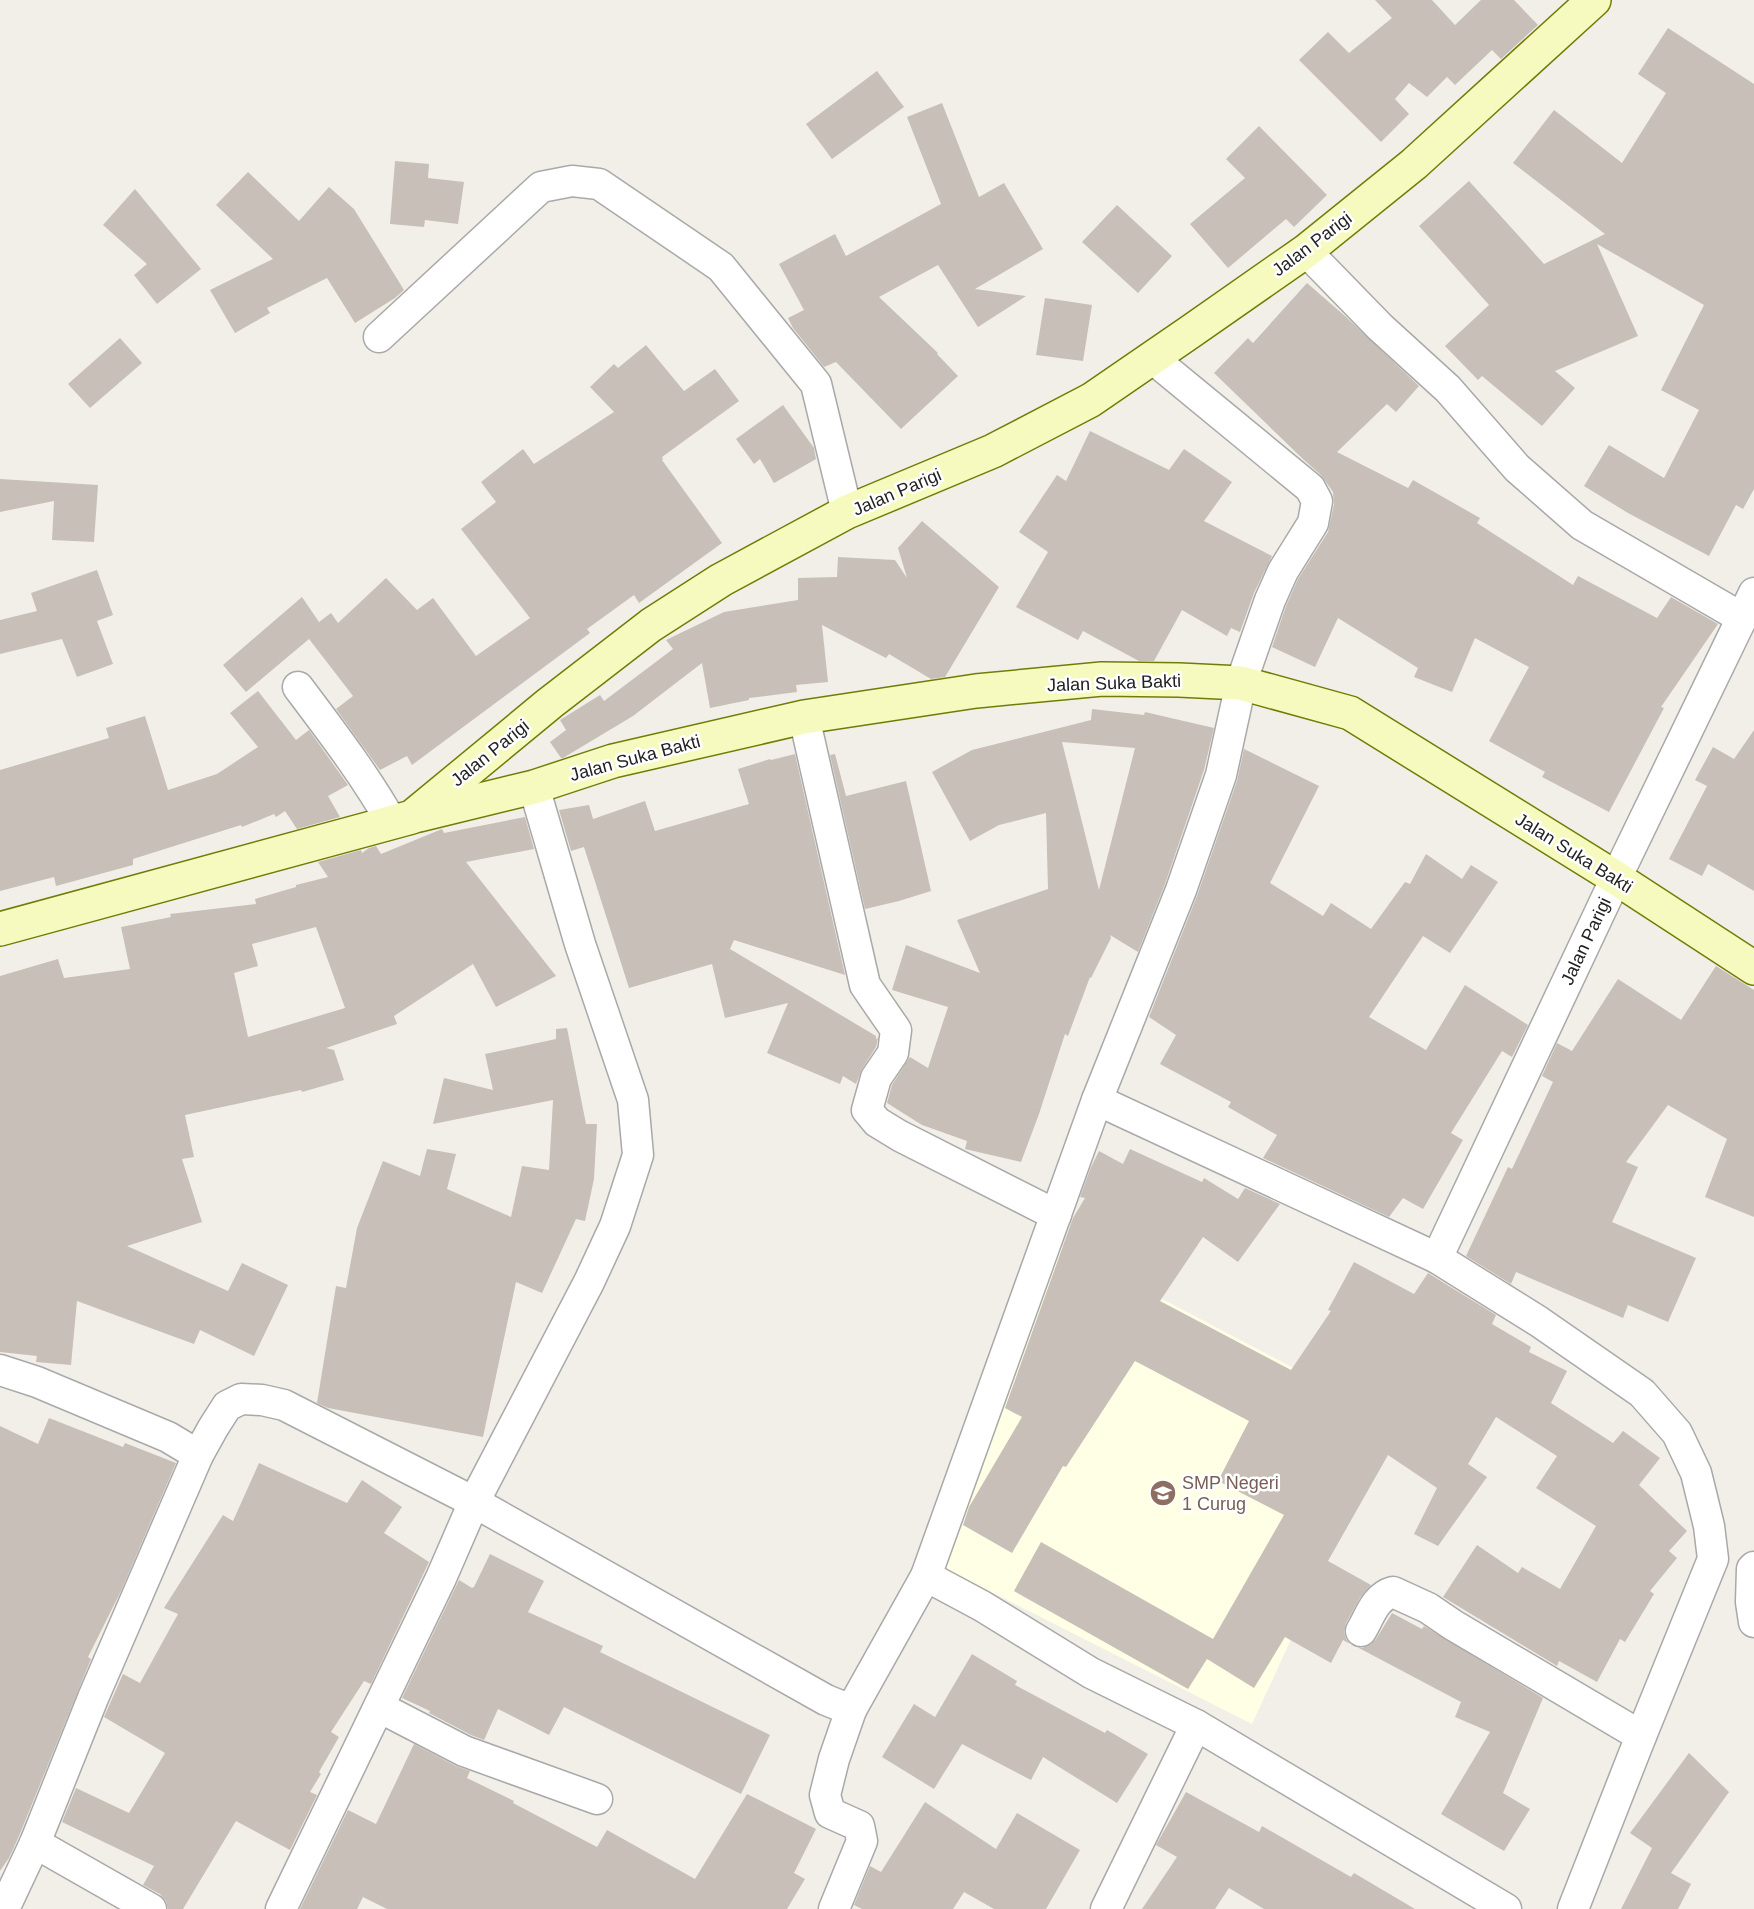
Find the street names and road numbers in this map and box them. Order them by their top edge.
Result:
street label: Jalan Parigi [1268,208,1356,280]
street label: Jalan Parigi [850,464,944,520]
street label: Jalan Suka Bakti [1047,671,1181,695]
street label: Jalan Parigi [447,716,533,790]
street label: Jalan Suka Bakti [568,731,702,785]
street label: Jalan Suka Bakti [1512,809,1636,897]
street label: Jalan Parigi [1557,894,1615,988]

